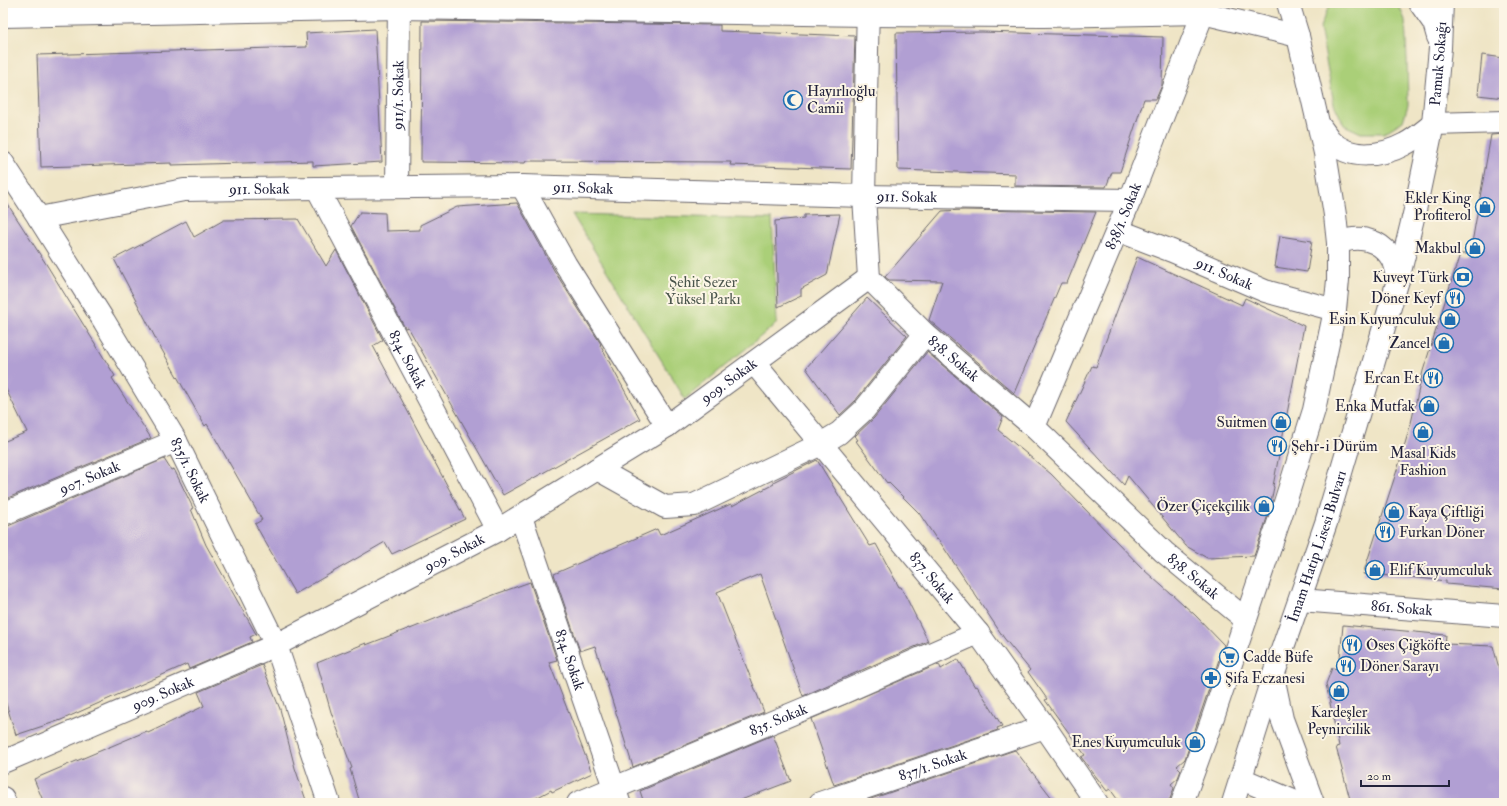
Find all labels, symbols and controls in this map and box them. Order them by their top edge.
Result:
street label: Pamuk Sokağı [1425,21,1451,107]
street label: 911/1. Sokak [388,60,408,131]
place label: Hayırlıoğlu Camii [807,82,876,118]
mosque icon: Hayırlıoğlu Camii [782,89,804,111]
street label: 911. Sokak [552,177,614,198]
street label: 911. Sokak [228,179,290,199]
street label: 838/1. Sokak [1101,180,1145,253]
street label: 911. Sokak [876,187,937,207]
place label: Ekler King Profiterol [1405,189,1472,225]
shop icon: Ekler King Profiterol [1474,196,1496,218]
shop icon: Makbul [1464,237,1486,259]
place label: Makbul [1414,239,1461,258]
street label: 911. Sokak [1192,253,1256,294]
bank icon: Kuveyt Türk [1452,266,1474,288]
place label: Kuveyt Türk [1373,268,1449,287]
park label: Şehit Sezer Yüksel Parkı [666,273,740,309]
restaurant icon: Döner Keyf [1444,287,1466,309]
place label: Döner Keyf [1371,289,1443,308]
shop icon: Esin Kuyumculuk [1439,308,1461,330]
place label: Esin Kuyumculuk [1329,310,1436,329]
street label: 834. Sokak [385,327,431,392]
street label: 838. Sokak [924,331,983,386]
shop icon: Zancel [1433,332,1455,354]
place label: Zancel [1389,334,1430,353]
street label: 909. Sokak [696,354,761,408]
restaurant icon: Ercan Et [1422,367,1444,389]
place label: Ercan Et [1364,369,1419,388]
shop icon: Enka Mutfak [1418,395,1440,417]
place label: Enka Mutfak [1335,397,1415,416]
shop icon: Suitmen [1270,411,1292,433]
place label: Suitmen [1217,413,1267,432]
shop icon: Masal Kids Fashion [1412,421,1434,443]
street label: 835/1. Sokak [166,434,214,506]
restaurant icon: Şehr-i Dürüm [1266,435,1288,457]
place label: Şehr-i Dürüm [1291,437,1378,456]
place label: Masal Kids Fashion [1390,444,1456,480]
street label: 907. Sokak [56,456,123,499]
street label: İmam Hatip Lisesi Bulvarı [1282,468,1351,625]
shop icon: Özer Çiçekçilik [1253,495,1275,517]
place label: Özer Çiçekçilik [1156,496,1250,516]
shop icon: Kaya Çiftliği [1383,501,1405,523]
place label: Kaya Çiftliği [1408,503,1484,522]
restaurant icon: Furkan Döner [1374,521,1396,543]
place label: Furkan Döner [1399,523,1485,542]
street label: 909. Sokak [420,529,488,576]
street label: 837. Sokak [905,548,959,607]
street label: 838. Sokak [1163,549,1223,603]
shop icon: Elif Kuyumculuk [1364,559,1386,581]
place label: Elif Kuyumculuk [1389,561,1492,580]
street label: 861. Sokak [1370,596,1433,620]
street label: 834. Sokak [551,627,589,693]
restaurant icon: Oses Çiğköfte [1341,634,1363,656]
place label: Oses Çiğköfte [1366,636,1450,655]
supermarket icon: Cadde Büfe [1218,646,1240,668]
place label: Cadde Büfe [1243,648,1313,667]
restaurant icon: Döner Sarayı [1335,655,1357,677]
place label: Döner Sarayı [1360,657,1439,676]
pharmacy icon: Şifa Eczanesi [1200,667,1222,689]
place label: Şifa Eczanesi [1225,669,1305,688]
street label: 909. Sokak [128,672,197,715]
shop icon: Kardeşler Peynircilik [1328,680,1350,702]
street label: 835. Sokak [746,699,810,740]
place label: Kardeşler Peynircilik [1307,703,1371,739]
shop icon: Enes Kuyumculuk [1184,731,1206,753]
place label: Enes Kuyumculuk [1071,733,1181,752]
street label: 837/1. Sokak [896,745,969,785]
scale bar [1361,762,1449,788]
text: 20 m [1367,769,1392,784]

